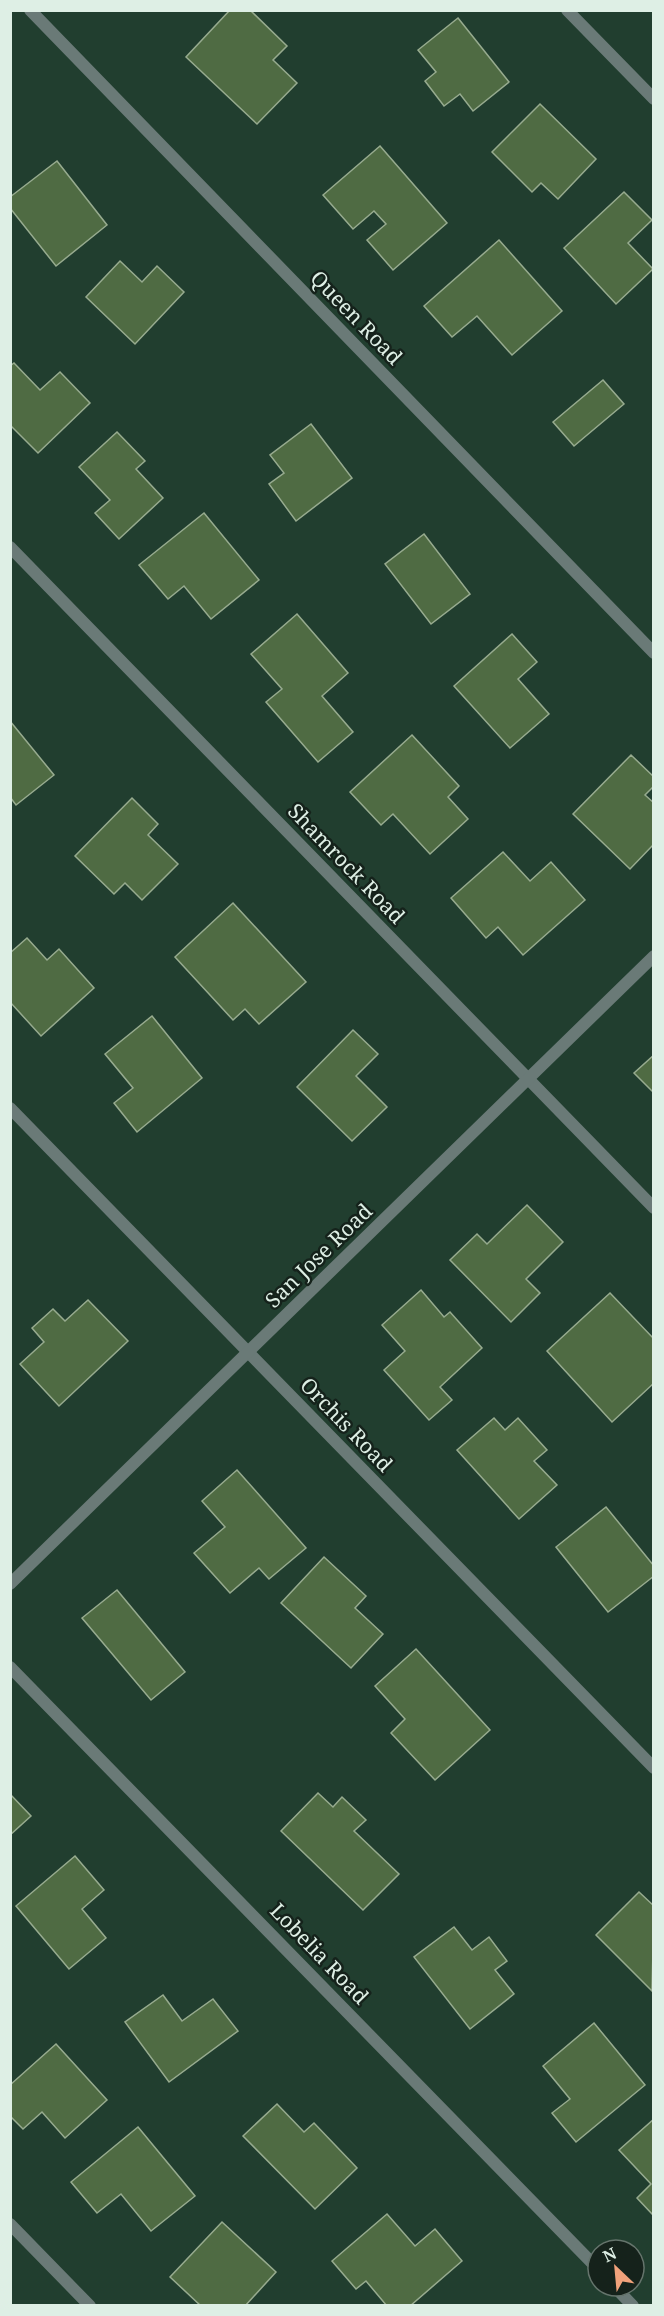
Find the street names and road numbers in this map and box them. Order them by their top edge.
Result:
street label: Queen Road [305,264,409,371]
street label: Shamrock Road [282,797,411,930]
street label: San Jose Road [259,1197,378,1314]
street label: Orchis Road [294,1371,399,1478]
street label: Lobelia Road [264,1897,375,2010]

